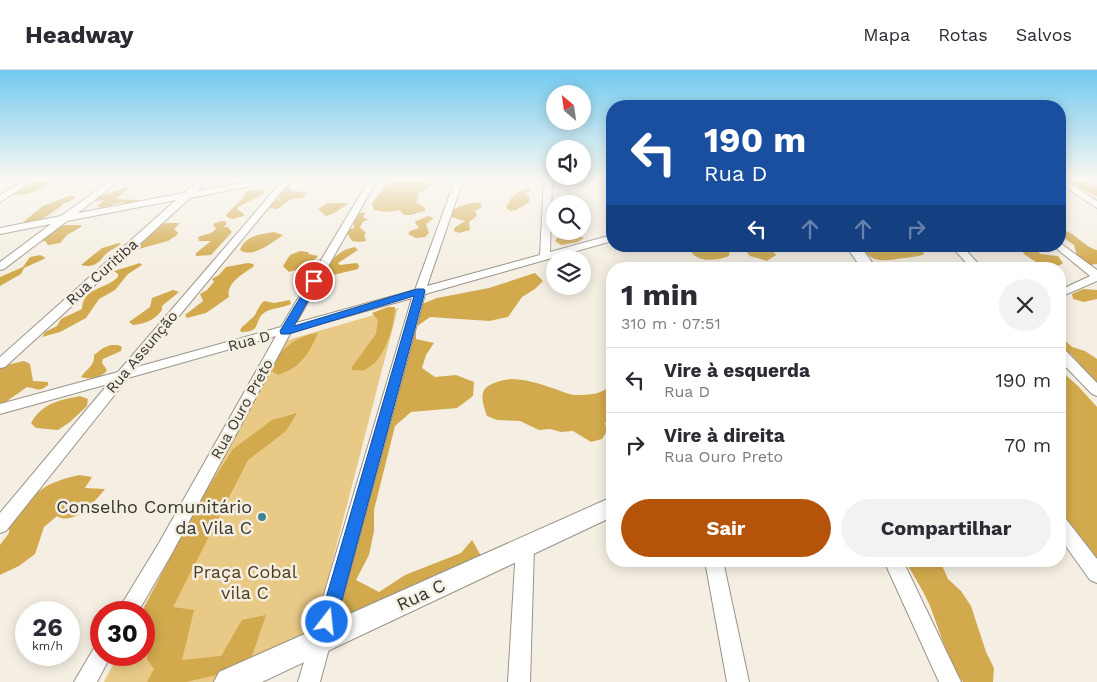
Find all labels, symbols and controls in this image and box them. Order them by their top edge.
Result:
text: Headway [25,21,134,49]
text: Mapa [863,24,910,45]
text: Rotas [938,24,988,45]
text: Salvos [1016,24,1072,45]
north arrow [546,85,591,130]
map controls [546,85,591,295]
text: 190 m [704,119,806,161]
icon: left [621,120,686,185]
button: sound [546,140,591,185]
text: Rua D [704,161,767,186]
button: search [546,195,591,240]
icon: left [743,215,771,243]
icon: ahead [796,215,824,243]
icon: ahead [849,215,877,243]
icon: right [902,215,930,243]
street label: Rua Curitiba [62,235,142,309]
button: layers [546,250,591,295]
pin [293,260,335,302]
icon: arrive [300,267,328,295]
text: 1 min [621,277,698,312]
button: close [999,279,1051,331]
street label: Rua Assunção [102,307,182,397]
text: 310 m · 07:51 [621,314,721,333]
street label: Rua D [226,327,272,355]
street label: Rua Ouro Preto [207,356,277,462]
text: Vire à esquerda [664,359,810,382]
icon: left [621,366,649,394]
text: 190 m [995,369,1051,392]
text: Rua D [664,382,710,401]
text: Vire à direita [664,424,785,447]
icon: right [621,431,649,459]
text: 70 m [1004,434,1051,457]
text: Rua Ouro Preto [664,447,783,466]
place label: Conselho Comunitário da Vila C [56,496,252,538]
button: Sair [621,499,831,557]
button: Compartilhar [841,499,1051,557]
marker: Conselho Comunitário da Vila C [256,511,268,523]
park label: Praça Cobal vila C [193,561,298,603]
street label: Rua C [393,574,448,615]
position arrow [300,595,352,647]
speed limit sign: 30 [90,601,155,666]
text: 26 [32,613,63,642]
text: km/h [32,639,63,653]

